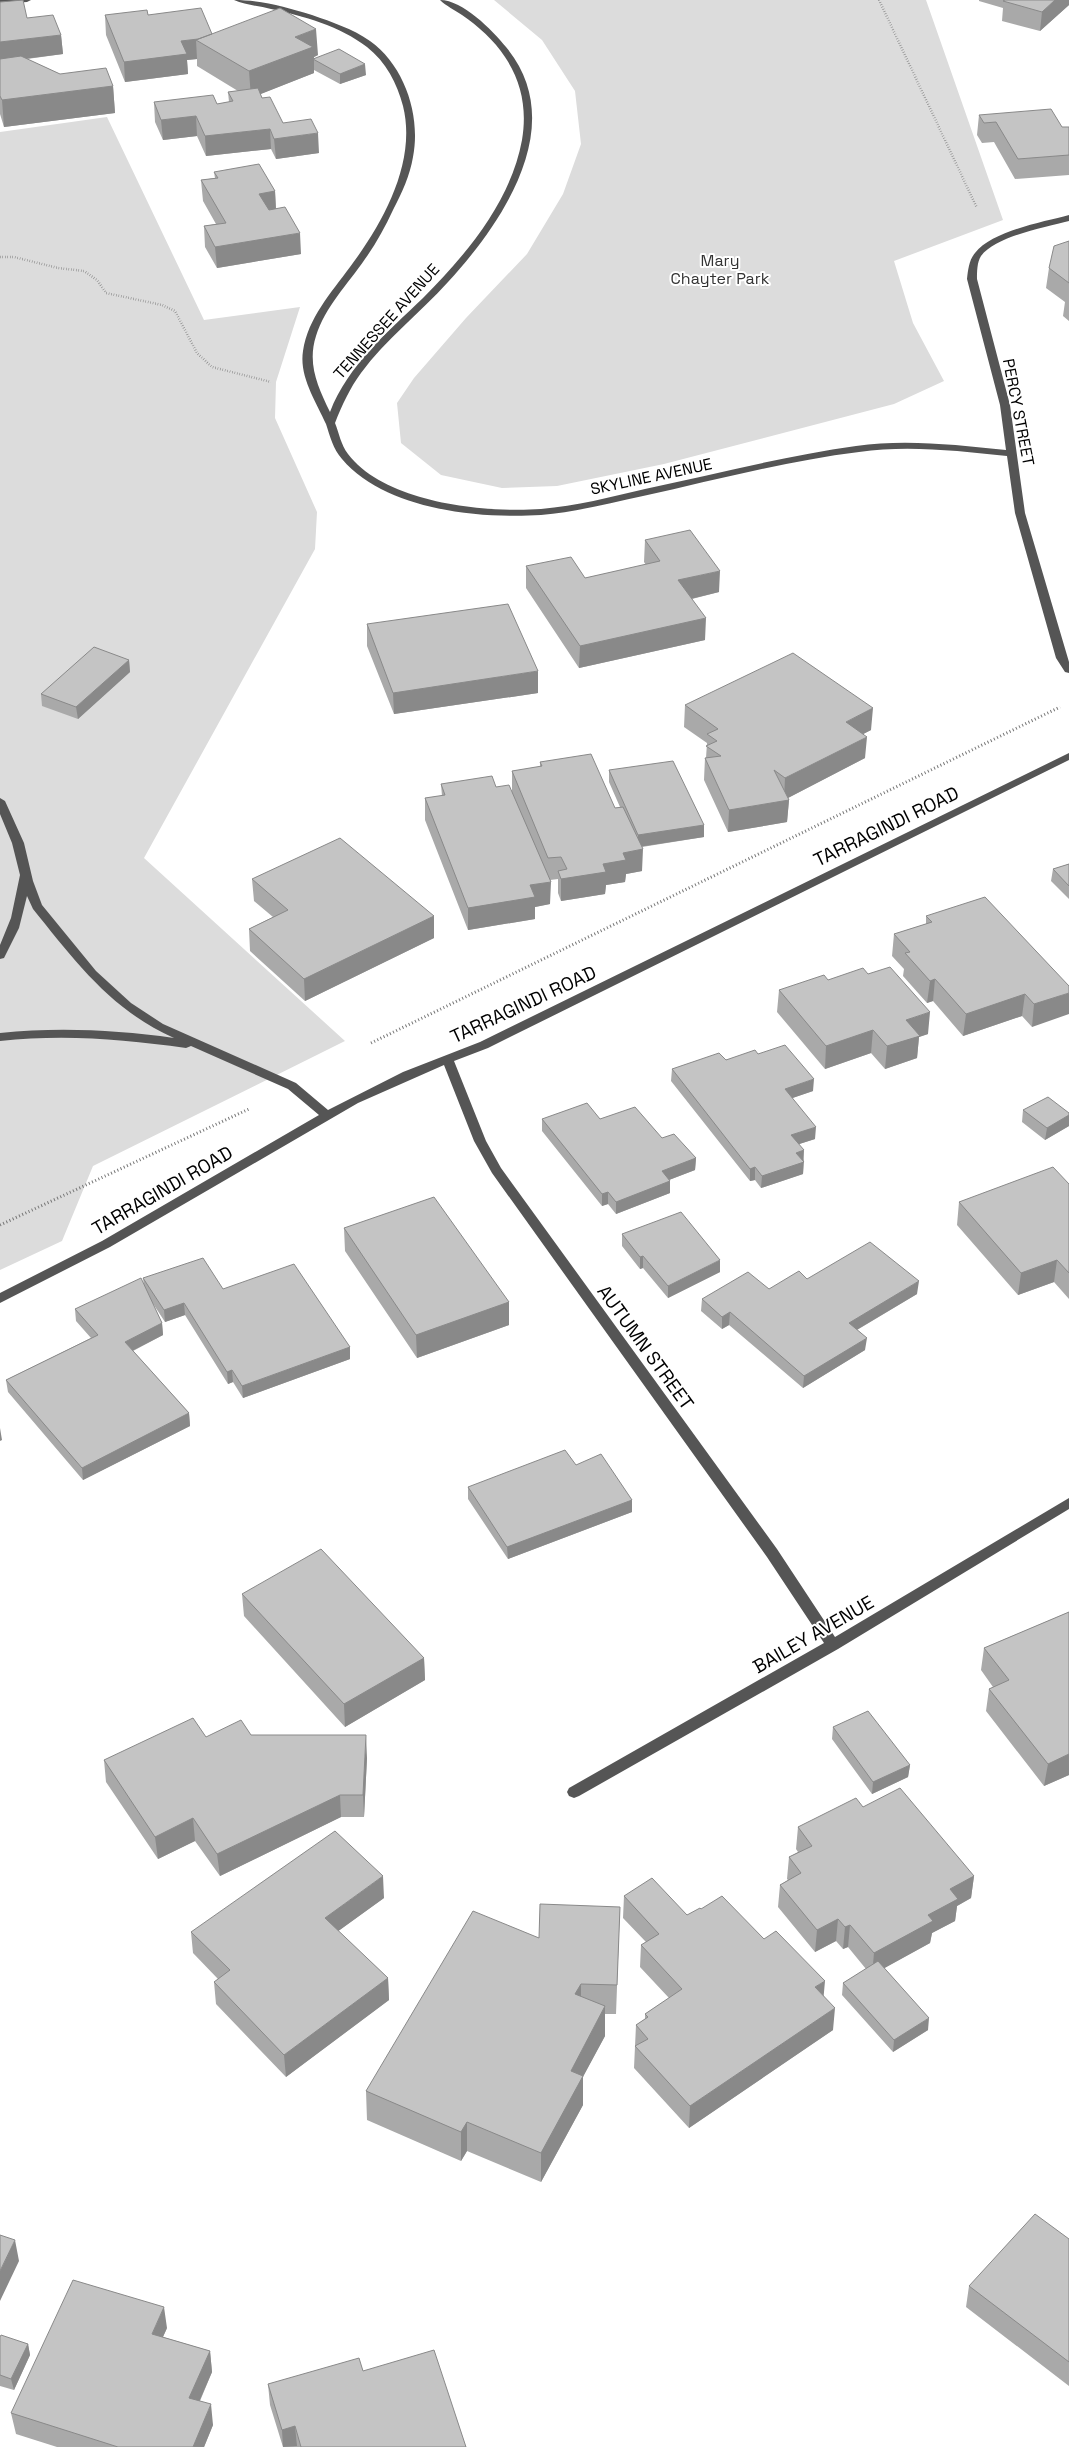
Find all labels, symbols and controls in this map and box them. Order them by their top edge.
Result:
park label: Mary Chayter Park [671,250,770,289]
street label: TENNESSEE AVENUE [329,259,444,384]
street label: PERCY STREET [998,357,1039,467]
street label: SKYLINE AVENUE [588,453,714,500]
street label: TARRAGINDI ROAD [810,780,963,872]
street label: TARRAGINDI ROAD [446,960,600,1049]
street label: TARRAGINDI ROAD [87,1140,237,1241]
street label: AUTUMN STREET [592,1280,699,1415]
street label: BAILEY AVENUE [748,1590,878,1679]

